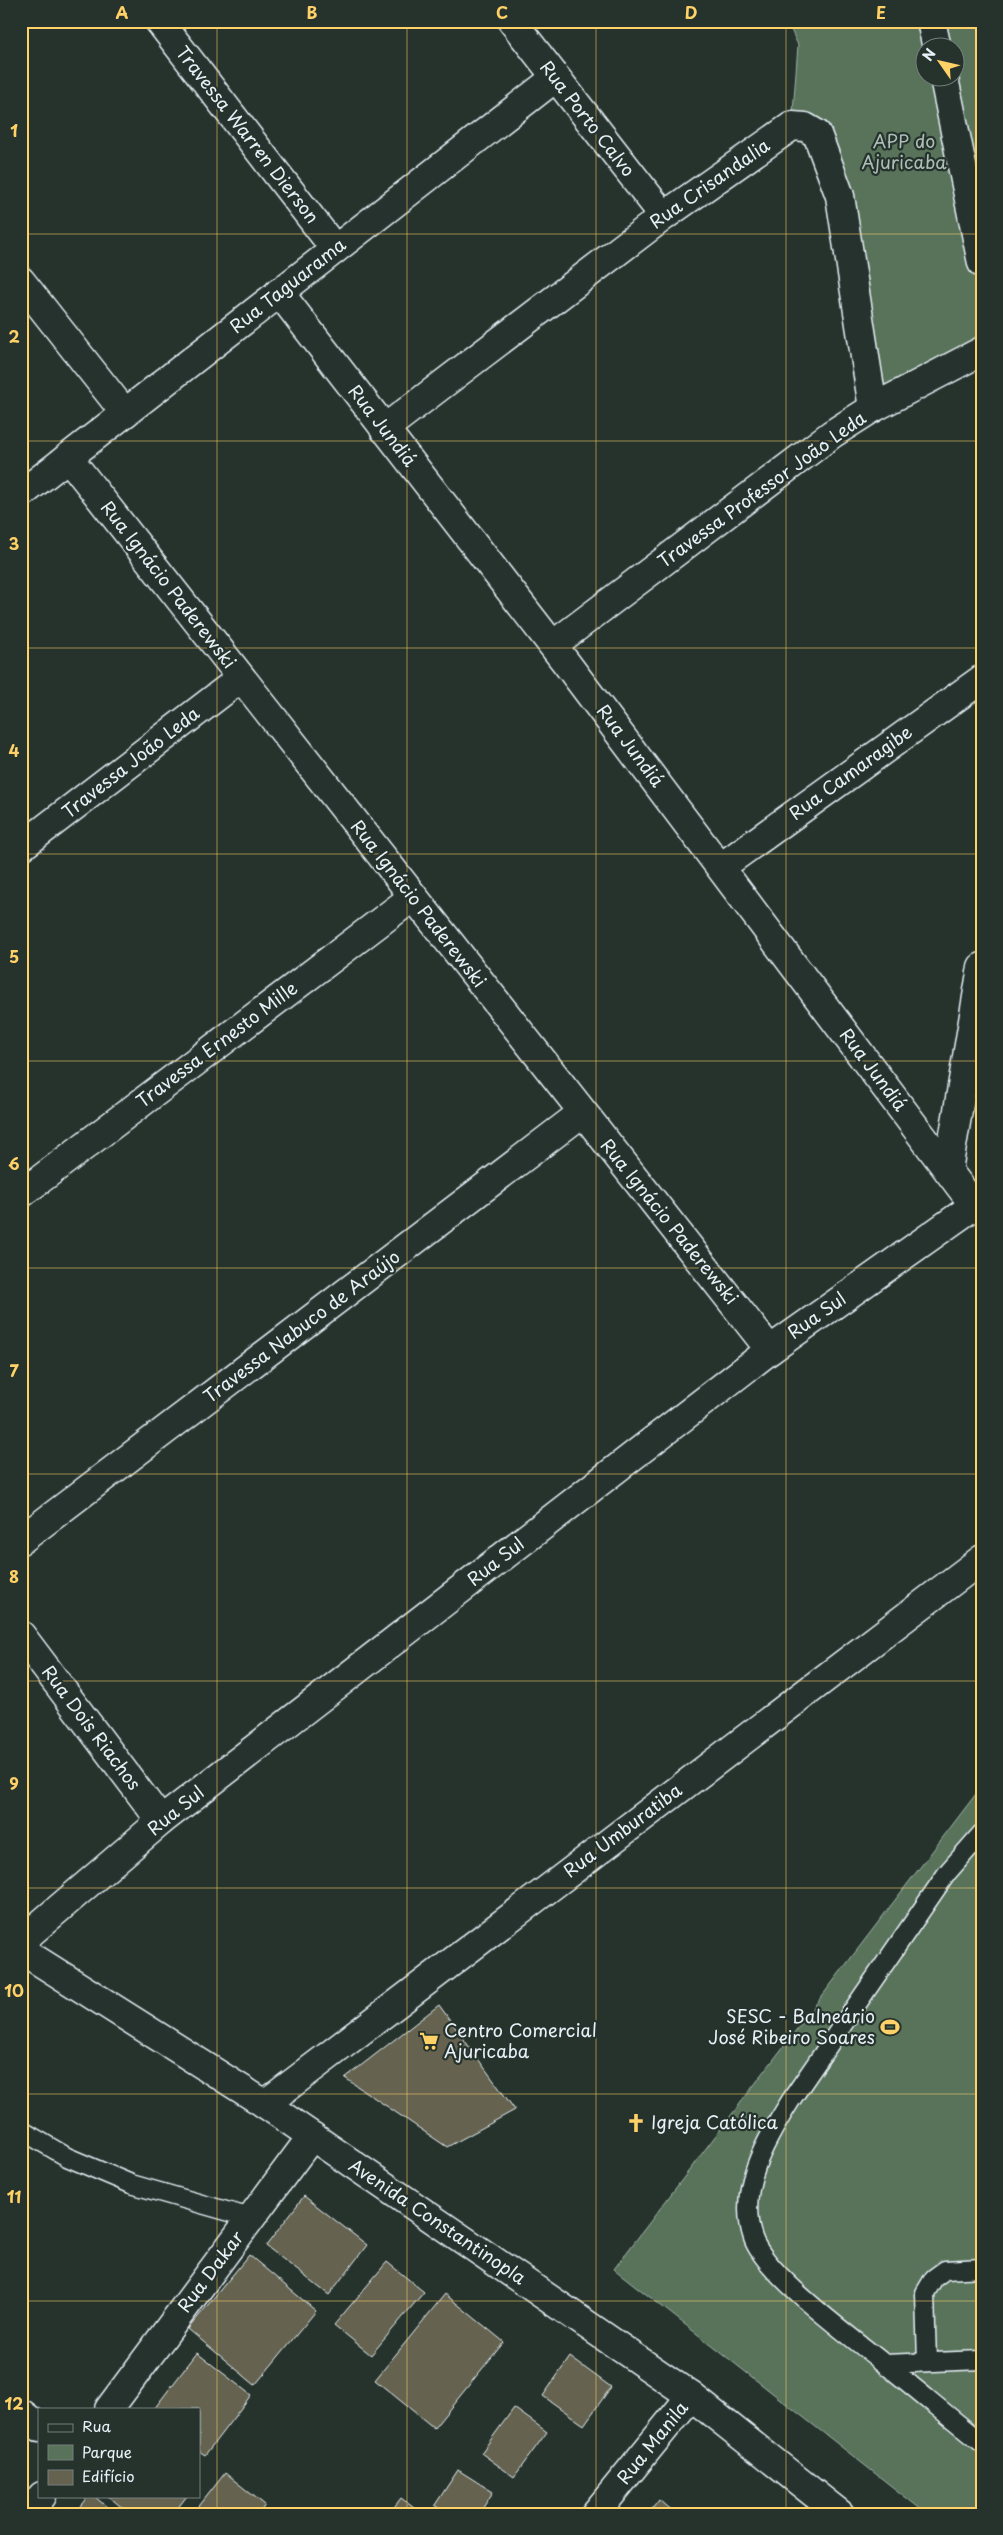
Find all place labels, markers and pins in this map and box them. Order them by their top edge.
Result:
place label: SESC - Balneário José Ribeiro Soares [708,2002,875,2050]
place label: Centro Comercial Ajuricaba [444,2016,597,2064]
sports icon: SESC - Balneário José Ribeiro Soares [879,2016,901,2038]
supermarket icon: Centro Comercial Ajuricaba [418,2030,440,2052]
place label: Igreja Católica [651,2108,778,2135]
church icon: Igreja Católica [625,2112,647,2134]

